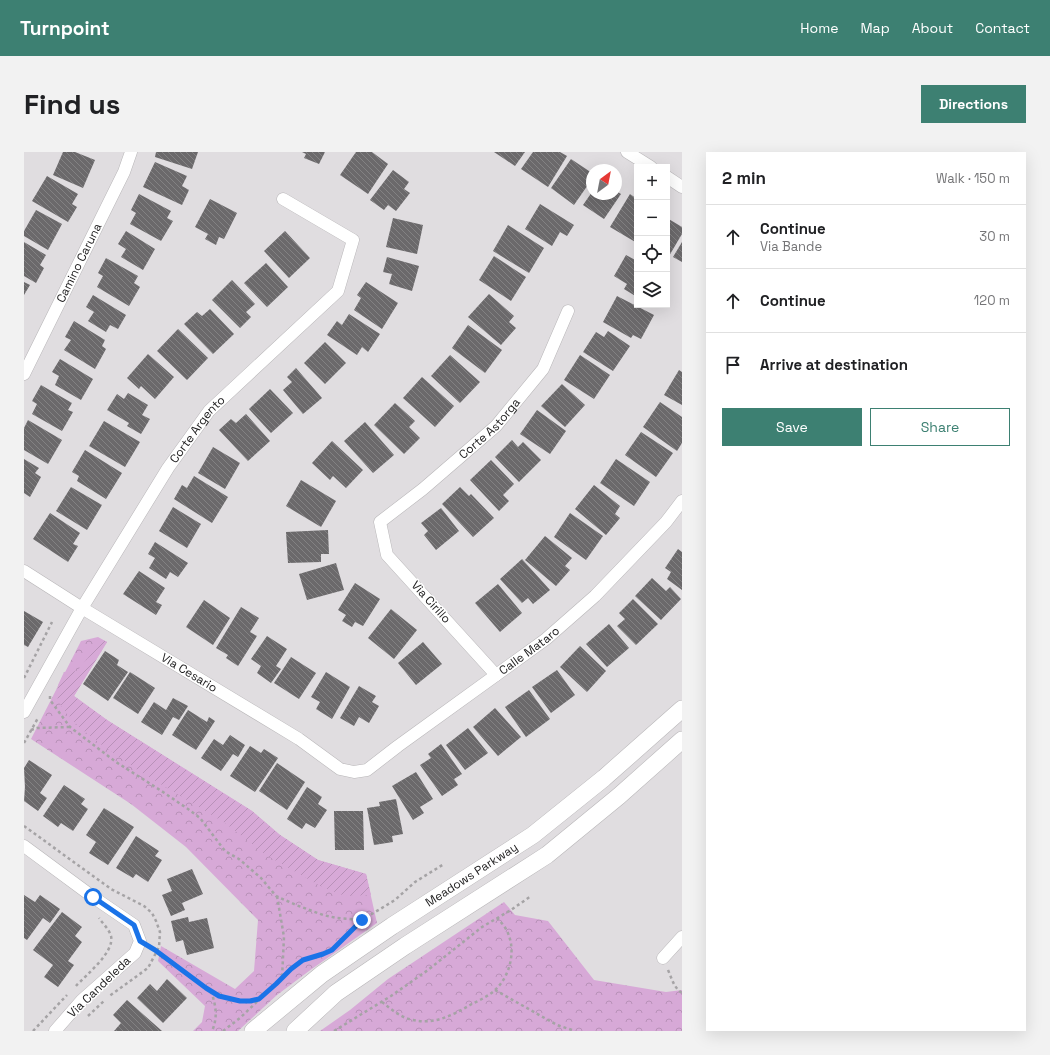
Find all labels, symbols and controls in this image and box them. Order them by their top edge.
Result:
text: Turnpoint [20,16,110,41]
text: Home [800,19,838,37]
text: Map [860,19,890,37]
text: About [912,19,953,37]
text: Contact [975,19,1030,37]
button: Directions [921,85,1026,123]
text: Find us [24,86,121,122]
north arrow [586,164,622,200]
map controls [634,164,670,308]
button: + [634,164,670,200]
text: 2 min [722,167,766,189]
text: Walk · 150 m [936,170,1010,187]
button: − [634,200,670,236]
text: Continue [760,219,826,238]
street label: Camino Caruna [53,220,105,305]
icon: ahead [722,226,744,248]
text: 30 m [979,228,1010,245]
button: locate [634,236,670,272]
text: Via Bande [760,238,822,255]
button: layers [634,272,670,308]
icon: ahead [722,290,744,312]
text: Continue [760,291,826,310]
text: 120 m [974,292,1010,309]
icon: arrive [722,354,744,376]
text: Arrive at destination [760,355,908,374]
street label: Corte Argento [166,392,229,466]
street label: Corte Astorga [455,395,524,463]
button: Save [722,408,862,446]
button: Share [870,408,1010,446]
street label: Via Cirillo [408,577,454,627]
street label: Calle Mataro [496,623,563,678]
street label: Via Cesario [158,649,220,696]
street label: Meadows Parkway [422,839,521,910]
route start [84,888,102,906]
route end [353,911,371,929]
street label: Via Candeleda [64,953,134,1021]

